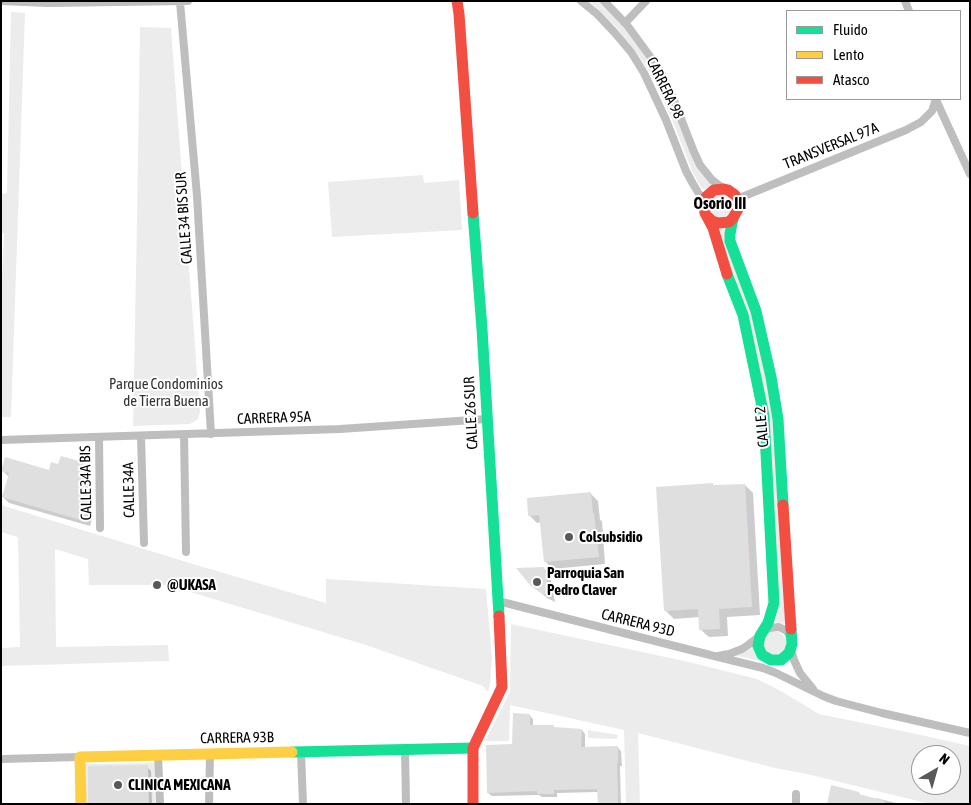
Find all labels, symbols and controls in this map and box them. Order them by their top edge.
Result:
legend [786,10,961,100]
text: Fluido [833,21,868,38]
text: Lento [833,46,864,63]
street label: CARRERA 98 [642,54,688,122]
text: Atasco [833,71,870,88]
street label: TRANSVERSAL 97A [781,119,881,173]
street label: CALLE 34 BIS SUR [172,171,196,265]
district label: Osorio III [694,194,746,214]
park label: Parque Condominios de Tierra Buena [109,375,223,410]
street label: CALLE 26 SUR [460,376,482,450]
street label: CALLE 2 [751,406,773,448]
street label: CARRERA 95A [237,408,311,428]
street label: CALLE 34A BIS [76,445,96,521]
street label: CALLE 34A [120,462,138,518]
place label: Colsubsidio [579,528,643,546]
marker: Colsubsidio [563,531,575,543]
place label: Parroquia San Pedro Claver [547,564,624,599]
place label: @UKASA [167,576,216,594]
marker: Parroquia San Pedro Claver [531,576,543,588]
marker: @UKASA [151,579,163,591]
street label: CARRERA 93D [599,605,677,641]
street label: CARRERA 93B [200,728,274,748]
north arrow [911,745,961,795]
text: N [936,750,953,768]
place label: CLINICA MEXICANA [128,776,231,794]
marker: CLINICA MEXICANA [112,779,124,791]

